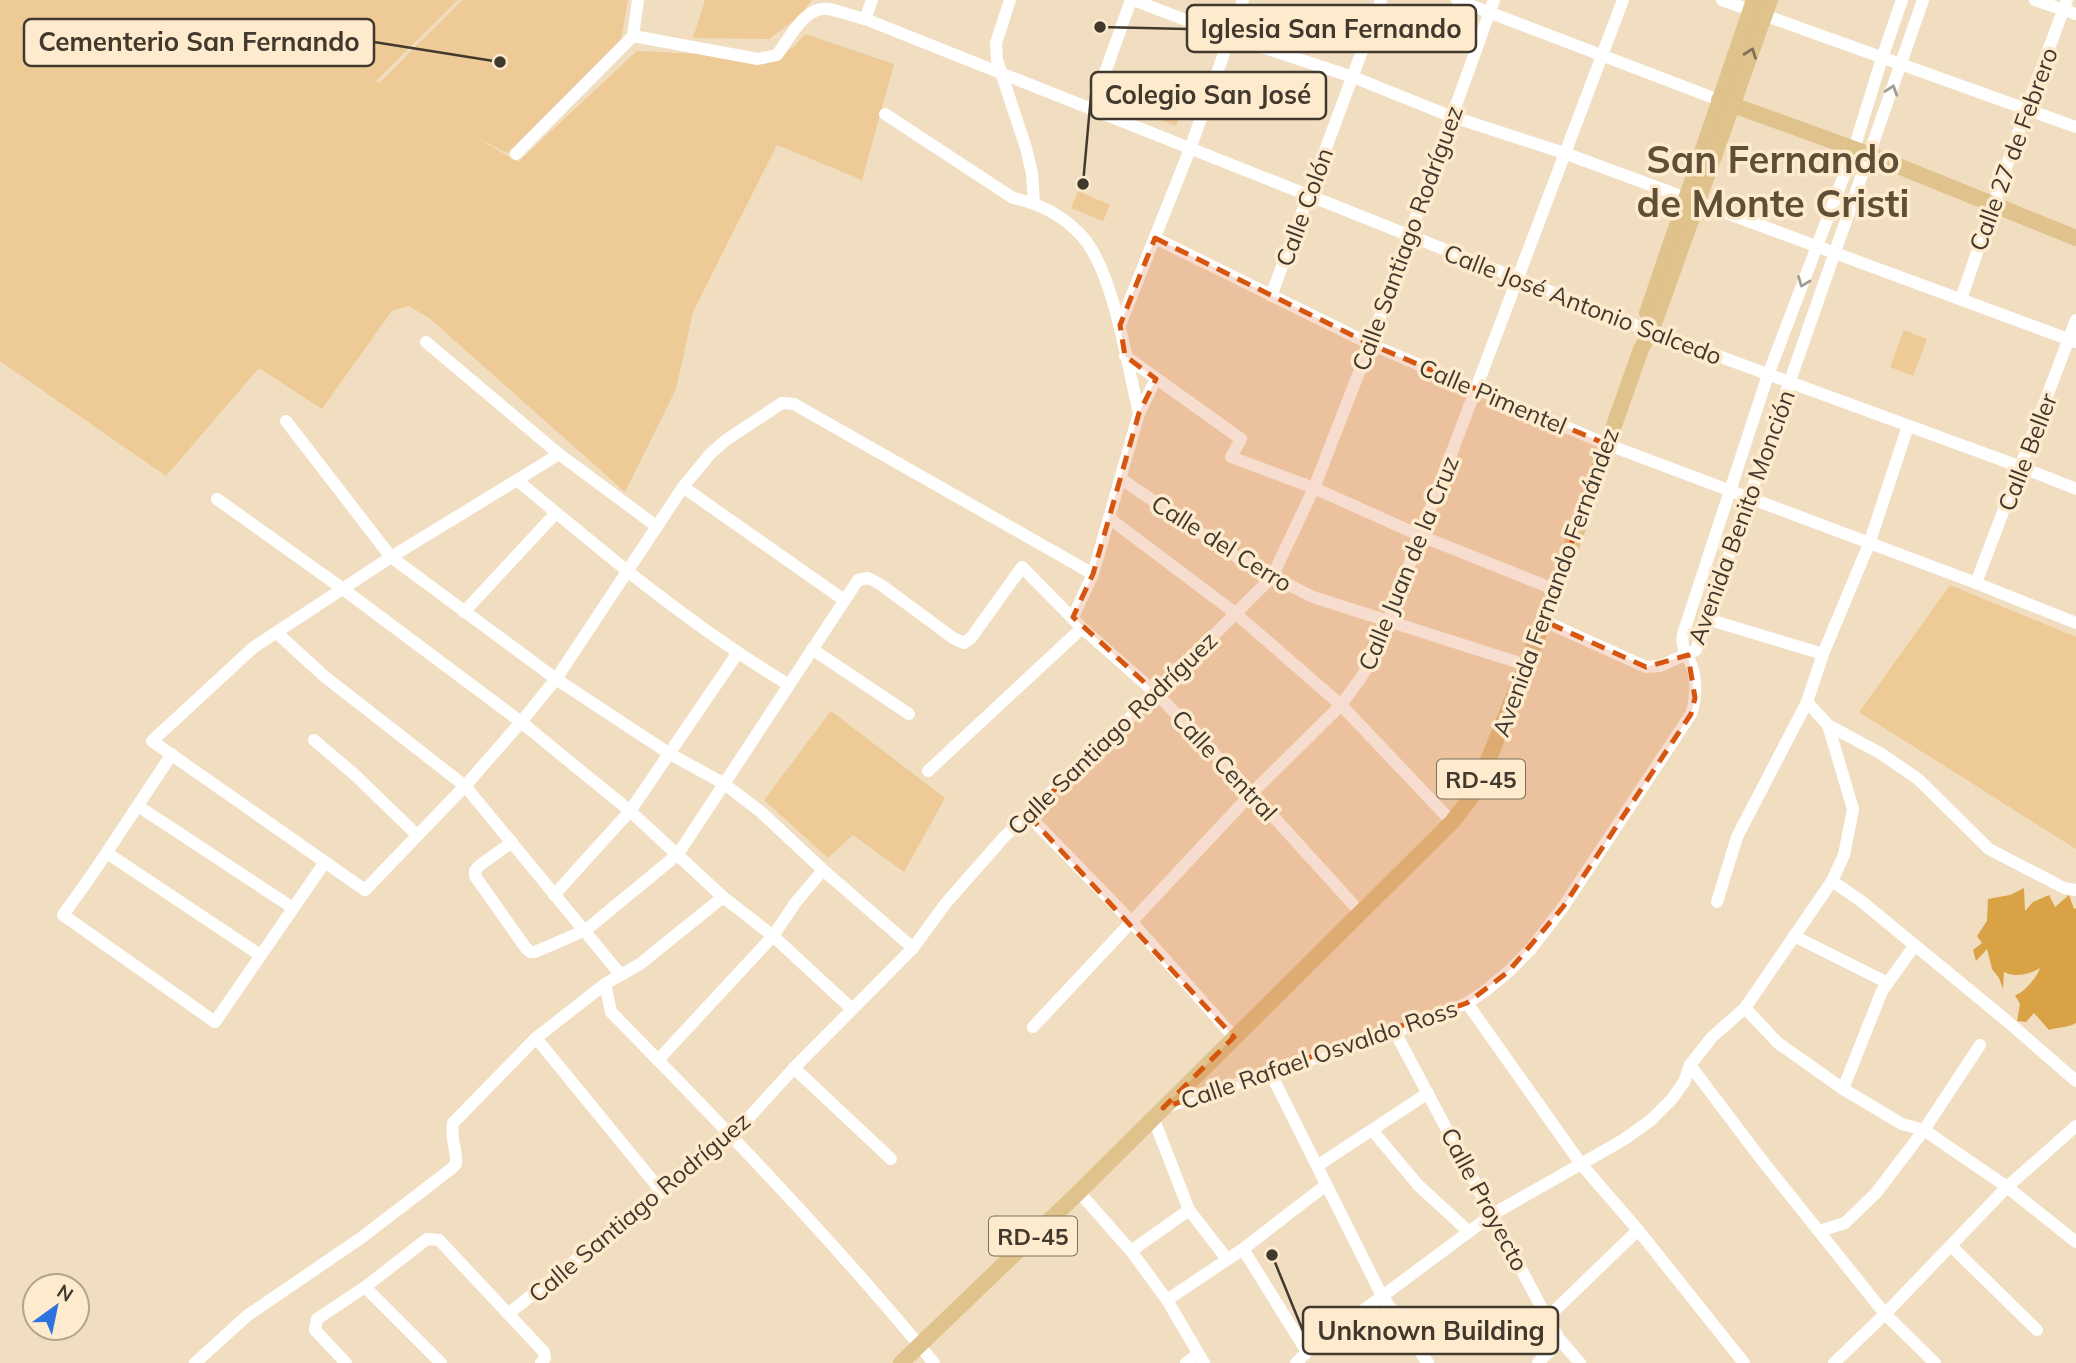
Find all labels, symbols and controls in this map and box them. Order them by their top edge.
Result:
callout: Iglesia San Fernando [1187,5,1476,52]
text: Iglesia San Fernando [1200,12,1462,45]
callout: Cementerio San Fernando [24,19,374,66]
text: Cementerio San Fernando [38,25,360,58]
street label: Calle 27 de Febrero [1962,43,2064,255]
one-way arrow [1743,47,1757,59]
callout: Colegio San José [1091,72,1326,119]
text: Colegio San José [1105,78,1311,111]
one-way arrow [1884,85,1898,97]
street label: Calle Santiago Rodríguez [1345,101,1469,375]
district label: San Fernando de Monte Cristi [1637,135,1909,227]
street label: Calle Colón [1269,144,1339,270]
street label: Calle José Antonio Salcedo [1440,237,1726,371]
one-way arrow [1798,275,1812,287]
street label: Calle Pimentel [1415,351,1571,441]
street label: Avenida Benito Monción [1681,386,1801,648]
street label: Calle Beller [1991,389,2063,515]
street label: Avenida Fernando Fernández [1485,424,1625,740]
street label: Calle Juan de la Cruz [1351,451,1465,675]
street label: Calle del Cerro [1146,488,1298,598]
street label: Calle Santiago Rodríguez [1001,625,1223,841]
street label: Calle Central [1166,703,1284,827]
road number: RD-45 [1437,760,1525,799]
street label: Calle Rafael Osvaldo Ross [1177,993,1461,1115]
street label: Calle Santiago Rodríguez [522,1105,756,1309]
street label: Calle Proyecto [1435,1122,1535,1276]
road number: RD-45 [989,1217,1077,1256]
north arrow [21,1272,91,1342]
text: N [53,1279,78,1307]
callout: Unknown Building [1303,1307,1558,1354]
text: Unknown Building [1317,1314,1545,1347]

